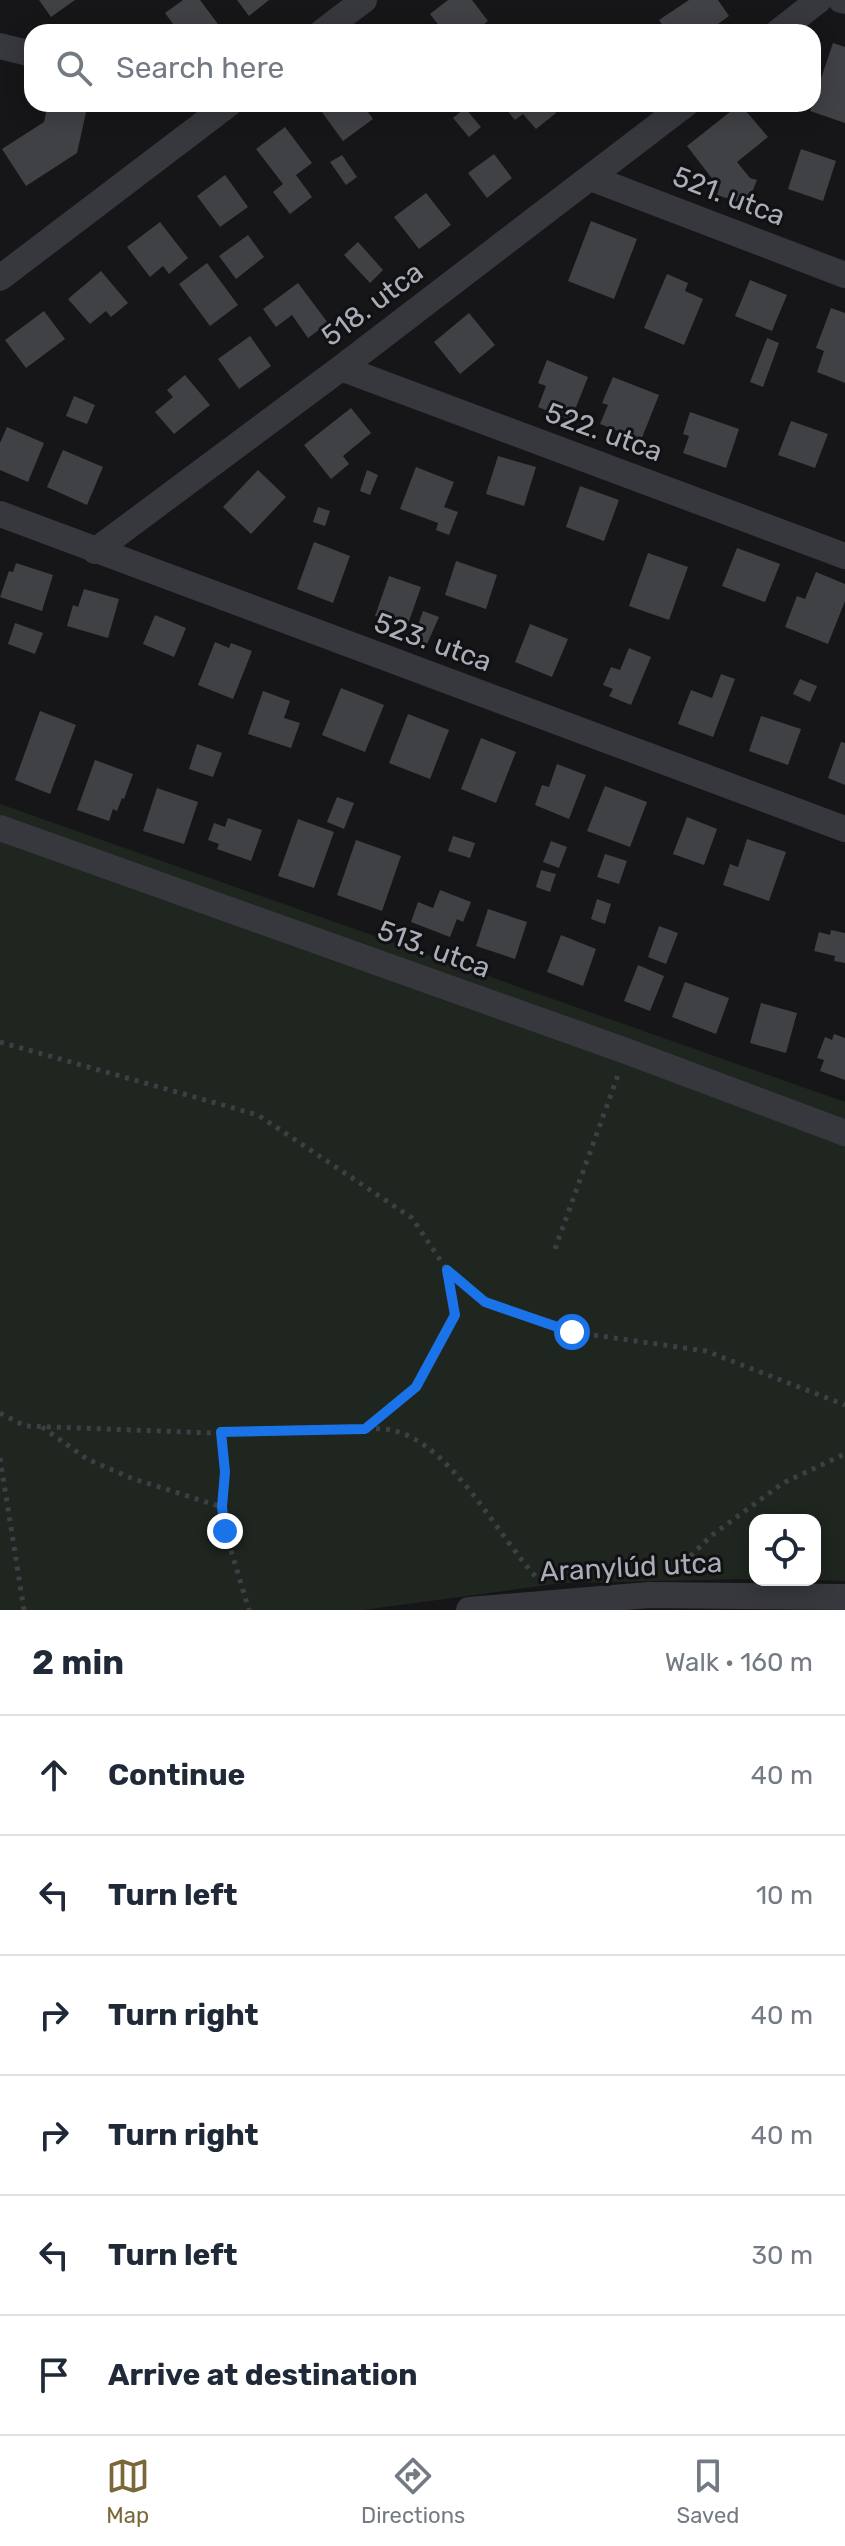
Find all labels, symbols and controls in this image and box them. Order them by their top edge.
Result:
search box [24,24,821,112]
icon: search [52,46,96,90]
text: Search here [116,50,284,86]
street label: 521. utca [668,160,790,232]
street label: 518. utca [315,255,429,353]
street label: 522. utca [541,396,667,468]
street label: 523. utca [370,606,496,678]
street label: 513. utca [373,913,495,985]
route start [554,1314,590,1350]
route end [207,1513,243,1549]
map controls [749,1514,821,1586]
button: locate [749,1514,821,1586]
street label: Aranylúd utca [539,1546,723,1588]
text: 2 min [32,1642,124,1683]
text: Walk · 160 m [665,1647,813,1678]
icon: ahead [32,1753,76,1797]
text: Continue [108,1757,245,1793]
text: 40 m [751,1760,813,1791]
icon: left [32,1873,76,1917]
text: Turn left [108,1877,238,1913]
text: 10 m [756,1880,813,1911]
icon: right [32,1993,76,2037]
text: Turn right [108,1997,259,2033]
text: 40 m [751,2000,813,2031]
icon: right [32,2113,76,2157]
text: Turn right [108,2117,259,2153]
text: 40 m [751,2120,813,2151]
icon: left [32,2233,76,2277]
text: Turn left [108,2237,238,2273]
text: 30 m [751,2240,813,2271]
icon: arrive [32,2353,76,2397]
text: Arrive at destination [108,2357,418,2393]
tab: Map [106,2454,150,2529]
tab: Directions [361,2454,465,2529]
tab: Saved [677,2454,739,2529]

